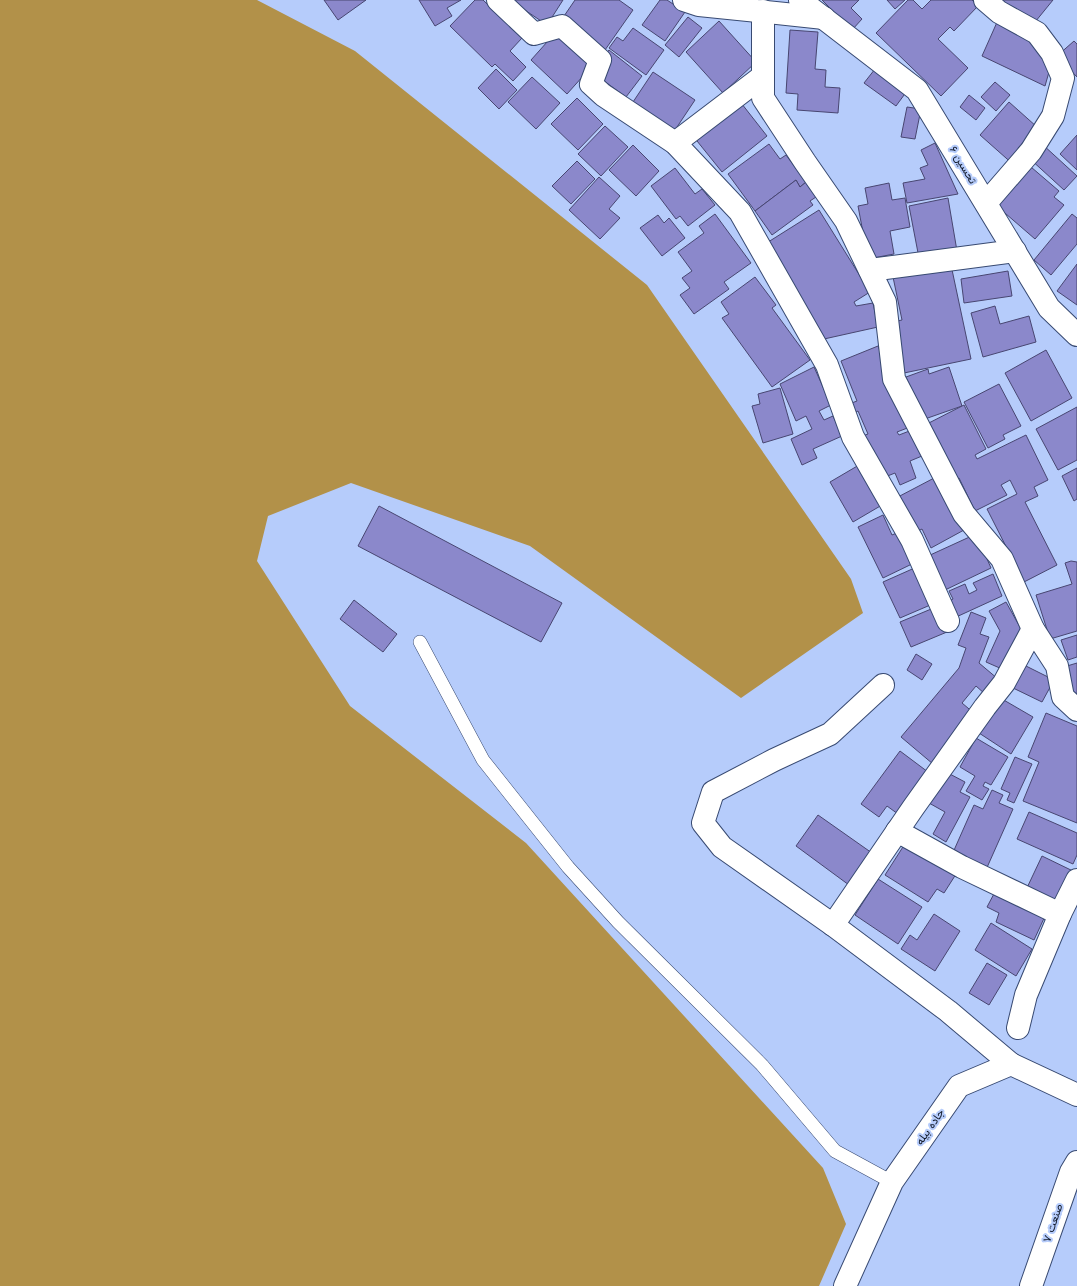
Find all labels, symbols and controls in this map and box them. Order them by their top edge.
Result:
street label: تحسین ۶ [947,144,980,187]
street label: جاده بیله [913,1107,947,1147]
street label: صنعت ۷ [1040,1202,1066,1244]

